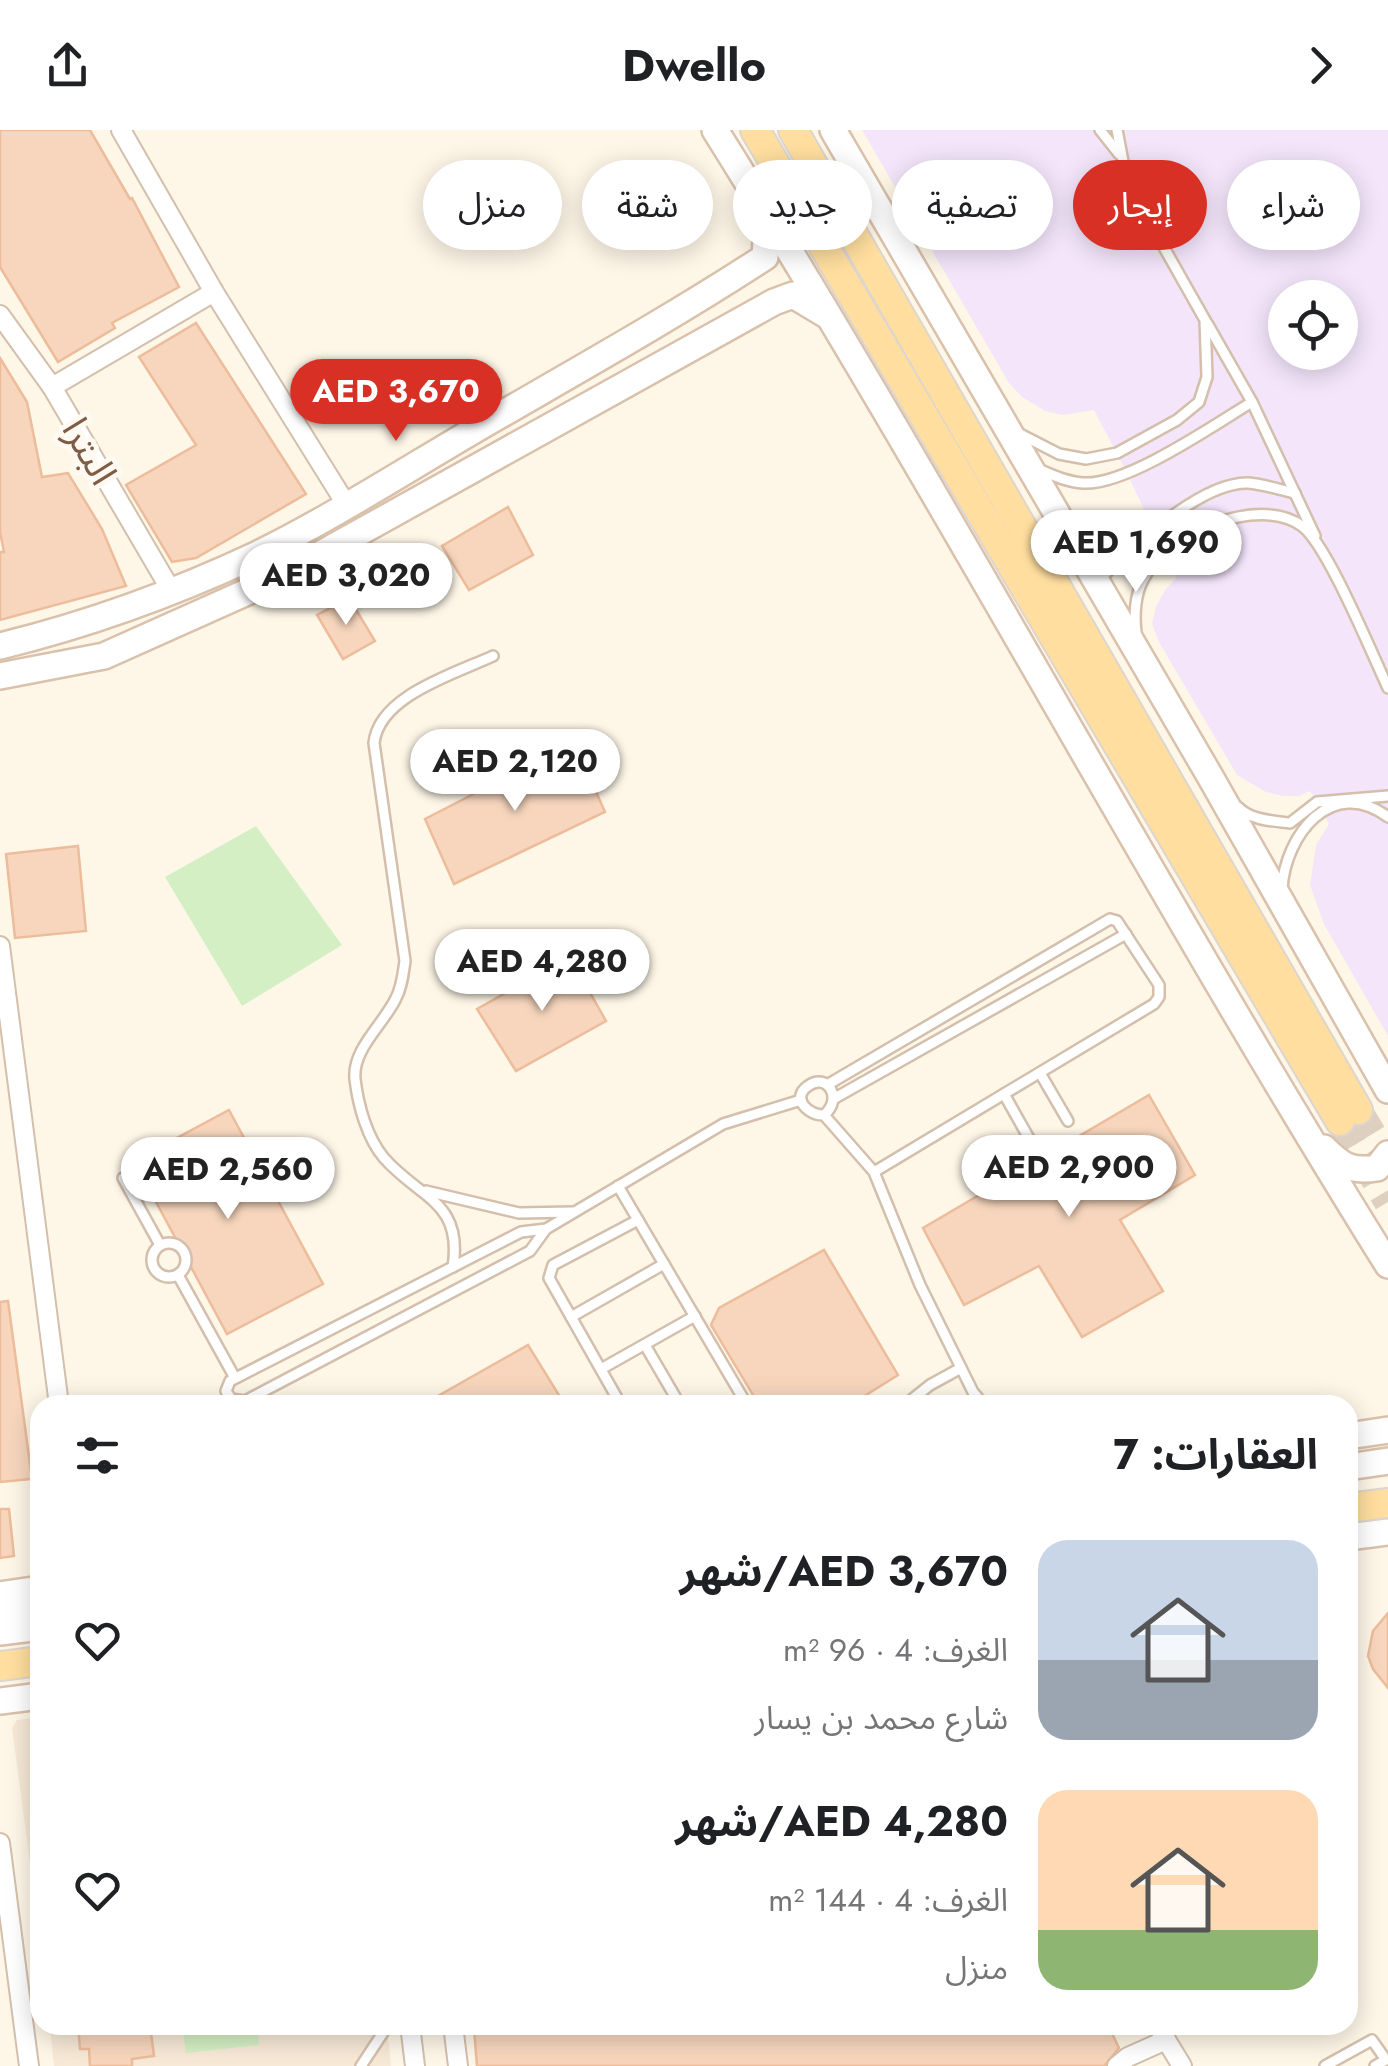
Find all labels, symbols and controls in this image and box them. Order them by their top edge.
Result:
text: Dwello [622,33,766,98]
icon: share [40,38,95,93]
icon: forward [1293,38,1348,93]
chip: منزل [423,160,562,250]
chip: شقة [582,160,713,250]
chip: جديد [733,160,872,250]
chip: تصفية [892,160,1053,250]
chip: إيجار [1073,160,1207,250]
chip: شراء [1227,160,1360,250]
map controls [1268,280,1358,370]
button: locate [1268,280,1358,370]
pin: AED 3,670 [282,359,510,444]
text: AED 3,670 [312,368,480,414]
street label: البترا [49,407,131,495]
pin: AED 1,690 [1022,510,1250,595]
text: AED 1,690 [1053,519,1219,565]
pin: AED 3,020 [232,543,460,628]
text: AED 3,020 [262,552,431,598]
pin: AED 2,120 [401,729,629,814]
text: AED 2,120 [432,738,598,784]
pin: AED 4,280 [428,929,656,1014]
text: AED 4,280 [457,938,627,984]
pin: AED 2,900 [955,1135,1183,1220]
pin: AED 2,560 [114,1137,342,1222]
text: AED 2,900 [983,1144,1155,1190]
text: AED 2,560 [143,1146,313,1192]
text: العقارات: 7 [1113,1424,1318,1485]
icon: filters [70,1428,125,1483]
text: AED 3,670/شهر [680,1541,1008,1602]
icon: home [1118,1580,1238,1700]
icon: heart [70,1613,125,1668]
text: الغرف: 4 · 96 m² [783,1627,1008,1673]
text: شارع محمد بن يسار [754,1695,1008,1741]
text: AED 4,280/شهر [675,1791,1008,1852]
icon: home [1118,1830,1238,1950]
icon: heart [70,1863,125,1918]
text: الغرف: 4 · 144 m² [768,1877,1008,1923]
text: منزل [945,1945,1008,1991]

